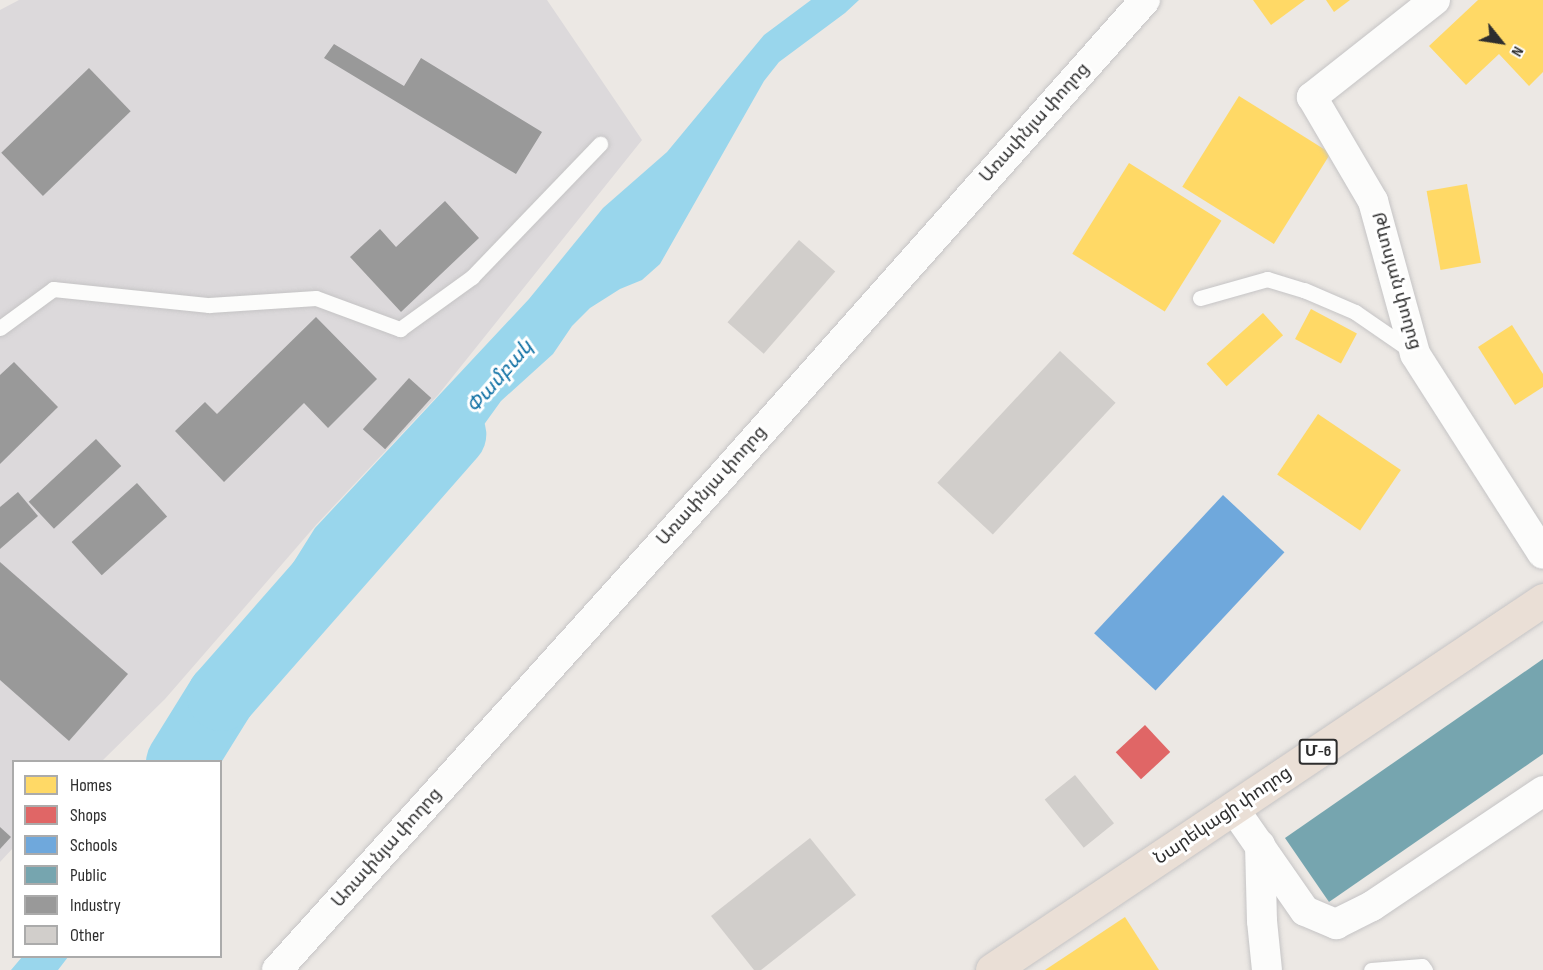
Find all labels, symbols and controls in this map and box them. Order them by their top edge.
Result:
north arrow [1471,12,1531,72]
text: N [1507,43,1527,60]
street label: Առափնյա փողոց [976,59,1094,187]
street label: Թևոսյան փողոց [1366,210,1426,352]
water label: Փամբակ [462,336,538,418]
street label: Առափնյա փողոց [653,422,771,550]
road number: Մ-6 [1298,739,1338,765]
legend [12,760,222,958]
street label: Նարեկացի փողոց [1150,762,1296,870]
text: Homes [70,775,112,796]
street label: Առափնյա փողոց [328,784,446,912]
text: Shops [70,805,107,826]
text: Schools [70,835,117,856]
text: Public [70,865,107,886]
text: Industry [70,895,121,916]
text: Other [70,925,104,946]

